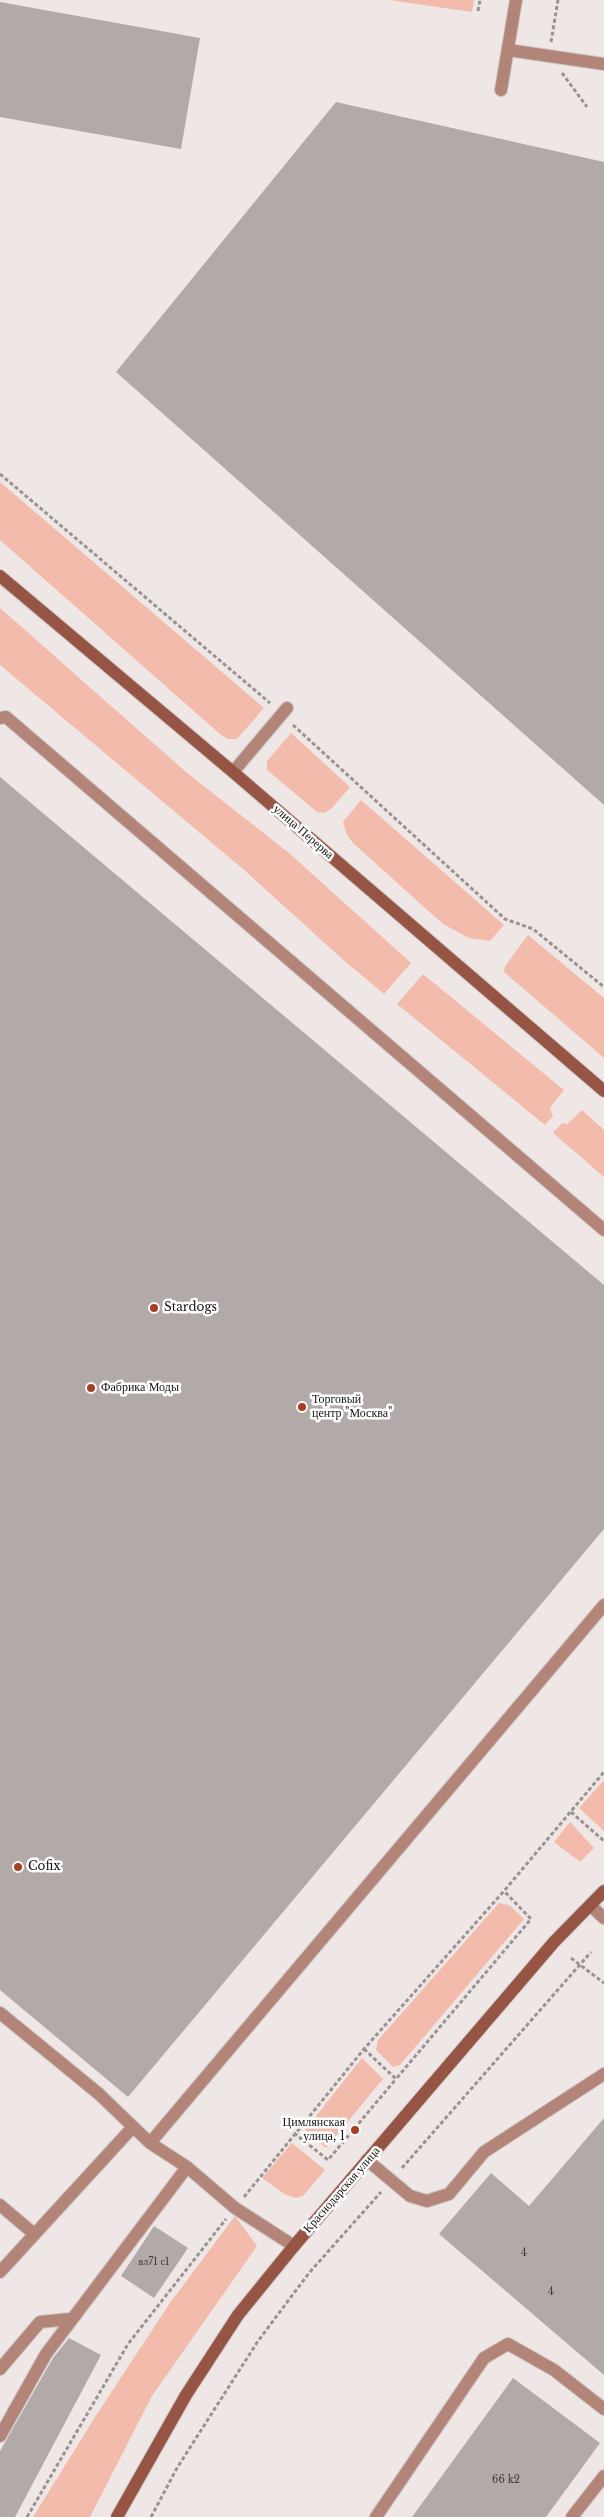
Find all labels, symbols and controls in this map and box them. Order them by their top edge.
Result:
street label: улица Перерва [270,802,336,862]
place label: Stardogs [164,1301,217,1315]
marker: Stardogs [148,1302,160,1314]
place label: Фабрика Моды [101,1381,179,1395]
marker: Фабрика Моды [85,1382,97,1394]
place label: Торговый центр "Москва" [312,1393,392,1421]
marker: Торговый центр "Москва" [296,1401,308,1413]
place label: Cofix [28,1860,61,1874]
marker: Cofix [12,1861,24,1873]
place label: Цимлянская улица, 1 [283,2116,345,2144]
marker: Цимлянская улица, 1 [349,2124,361,2136]
street label: Краснодарская улица [301,2144,383,2236]
house number: 4 [521,2247,527,2259]
house number: вл71 с1 [139,2256,169,2268]
house number: 4 [548,2286,554,2298]
house number: 66 k2 [492,2474,520,2486]

